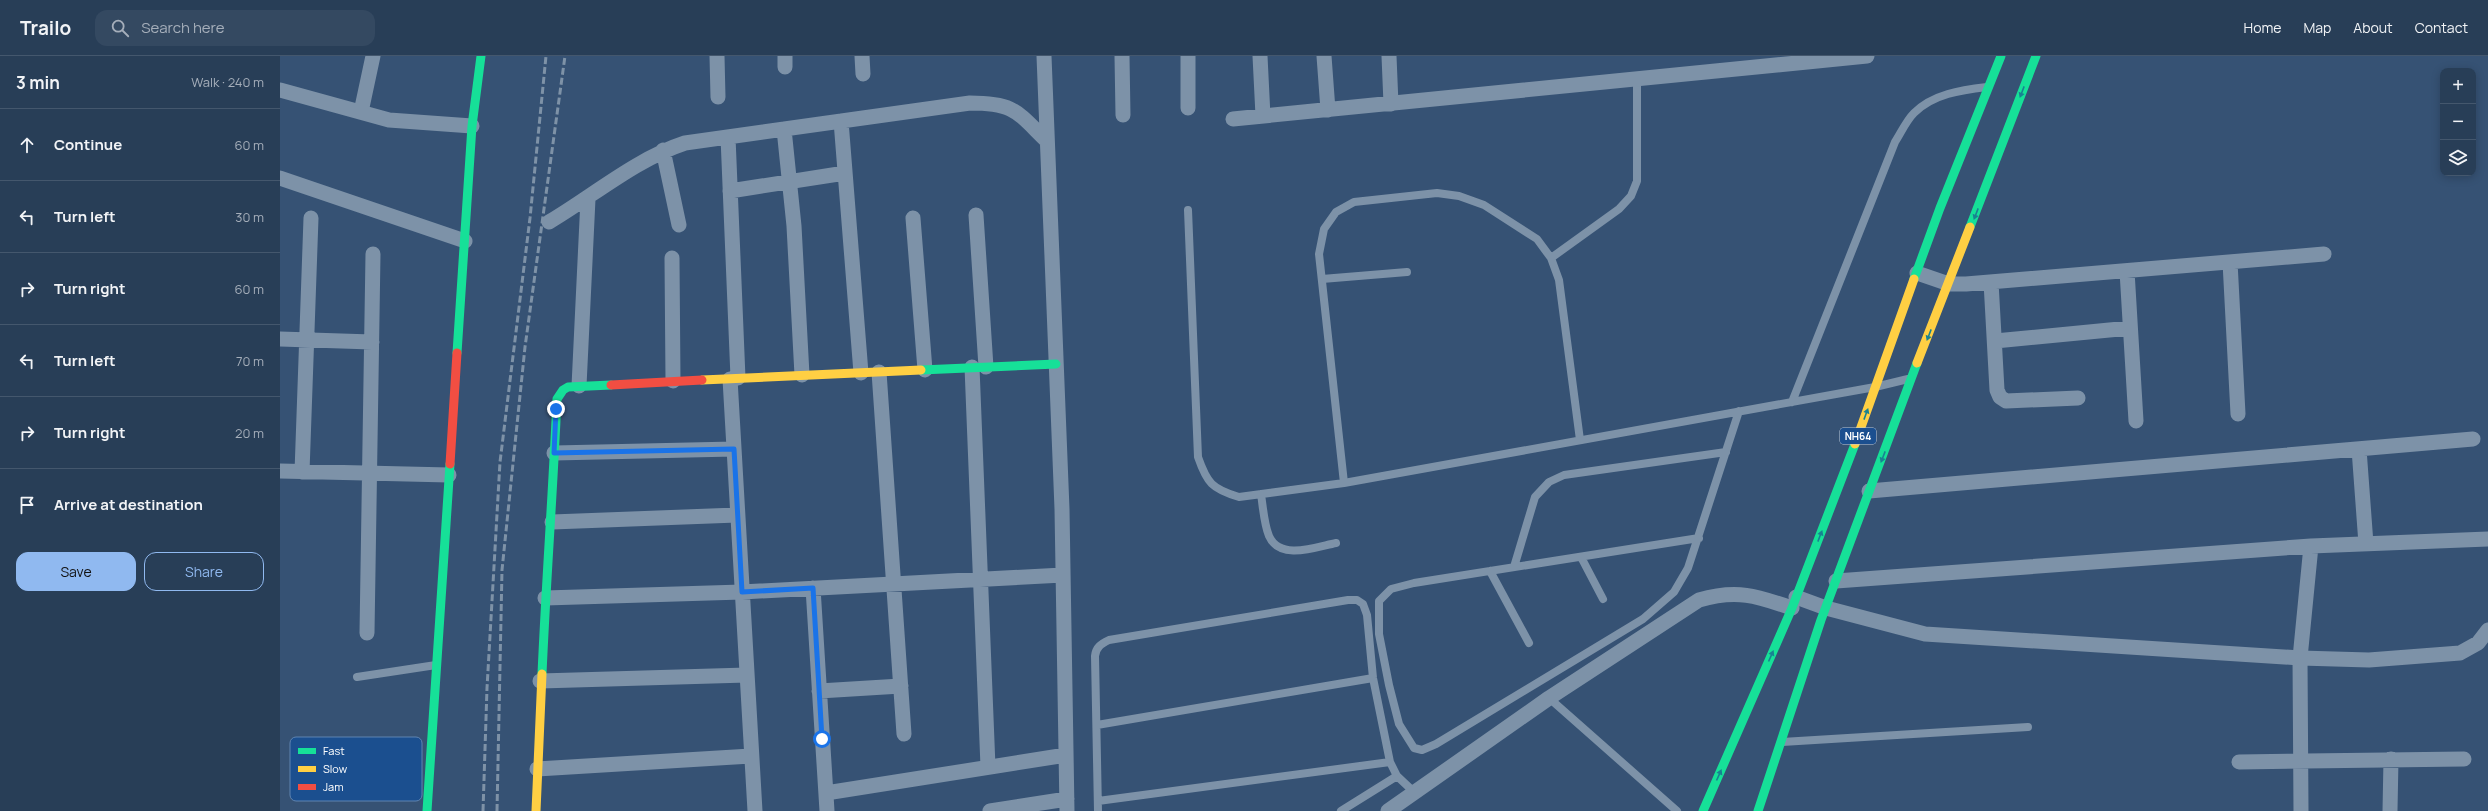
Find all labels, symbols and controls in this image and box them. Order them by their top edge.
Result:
search box [95,10,375,46]
text: Trailo [20,15,71,41]
icon: search [109,17,131,39]
text: Search here [141,17,225,38]
text: Home [2244,18,2281,37]
text: Map [2303,18,2331,37]
text: About [2353,18,2393,37]
text: Contact [2415,18,2468,37]
map controls [2440,68,2476,176]
button: + [2440,68,2476,104]
text: 3 min [16,71,60,94]
text: Walk · 240 m [191,73,264,91]
one-way arrow [2019,87,2025,99]
button: − [2440,104,2476,140]
icon: ahead [16,134,38,156]
text: Continue [54,134,122,155]
text: 60 m [234,136,264,154]
button: layers [2440,140,2476,176]
icon: left [16,206,38,228]
text: Turn left [54,206,116,227]
text: 30 m [235,208,264,226]
one-way arrow [1972,208,1978,220]
icon: right [16,278,38,300]
text: Turn right [54,278,125,299]
text: 60 m [234,280,264,298]
one-way arrow [1925,330,1931,342]
icon: left [16,350,38,372]
text: Turn left [54,350,116,371]
text: 70 m [236,352,264,370]
route end [547,400,565,418]
one-way arrow [1863,408,1869,420]
icon: right [16,422,38,444]
text: Turn right [54,422,125,443]
text: 20 m [235,424,264,442]
road number: NH64 [1840,428,1876,444]
one-way arrow [1879,451,1885,463]
icon: arrive [16,494,38,516]
text: Arrive at destination [54,494,203,515]
one-way arrow [1817,529,1823,541]
button: Save [16,552,136,591]
button: Share [144,552,264,591]
one-way arrow [1768,651,1774,662]
route start [813,730,831,748]
legend [290,737,422,801]
text: Fast [323,743,345,758]
text: Slow [323,761,348,776]
one-way arrow [1716,769,1722,781]
text: Jam [323,779,344,794]

